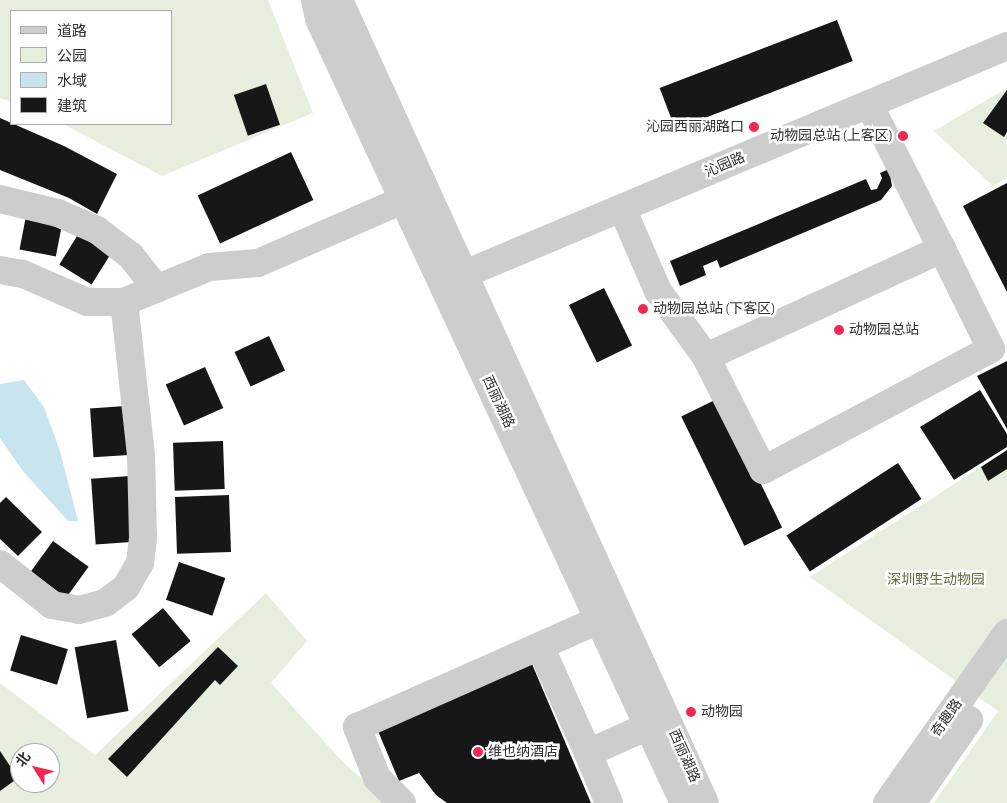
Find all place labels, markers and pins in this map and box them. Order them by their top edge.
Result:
place label: 沁园西丽湖路口 [646,119,744,135]
marker: 沁园西丽湖路口 [748,121,760,133]
place label: 动物园总站 (上客区) [770,128,893,144]
marker: 动物园总站 (上客区) [897,130,909,142]
place label: 动物园总站 (下客区) [653,301,776,317]
marker: 动物园总站 (下客区) [637,303,649,315]
place label: 动物园总站 [849,322,919,338]
marker: 动物园总站 [833,324,845,336]
place label: 动物园 [701,704,743,720]
marker: 动物园 [685,706,697,718]
place label: 维也纳酒店 [488,744,558,760]
marker: 维也纳酒店 [472,746,484,758]

